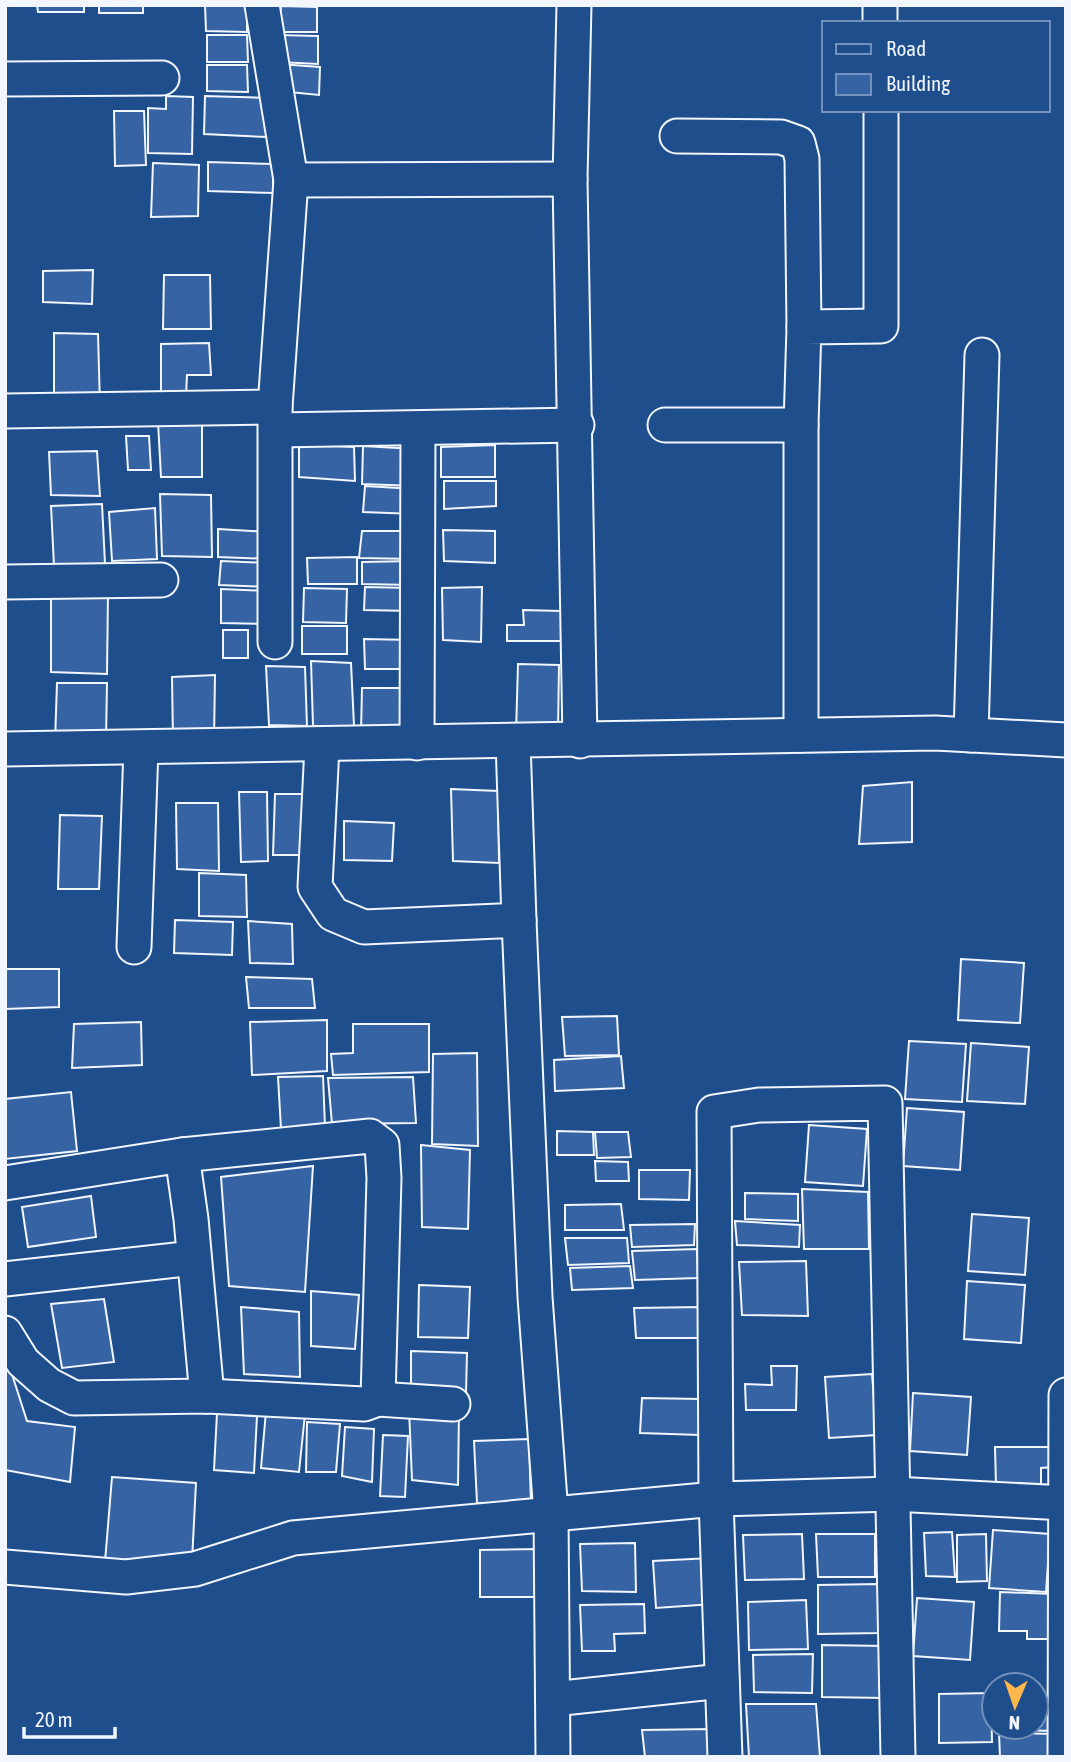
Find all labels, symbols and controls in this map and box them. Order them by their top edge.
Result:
legend [822,21,1050,112]
text: Road [886,36,926,60]
text: Building [886,71,950,95]
north arrow [980,1671,1050,1741]
scale bar [24,1696,116,1740]
text: 20 m [35,1707,73,1731]
text: N [1008,1712,1020,1734]

